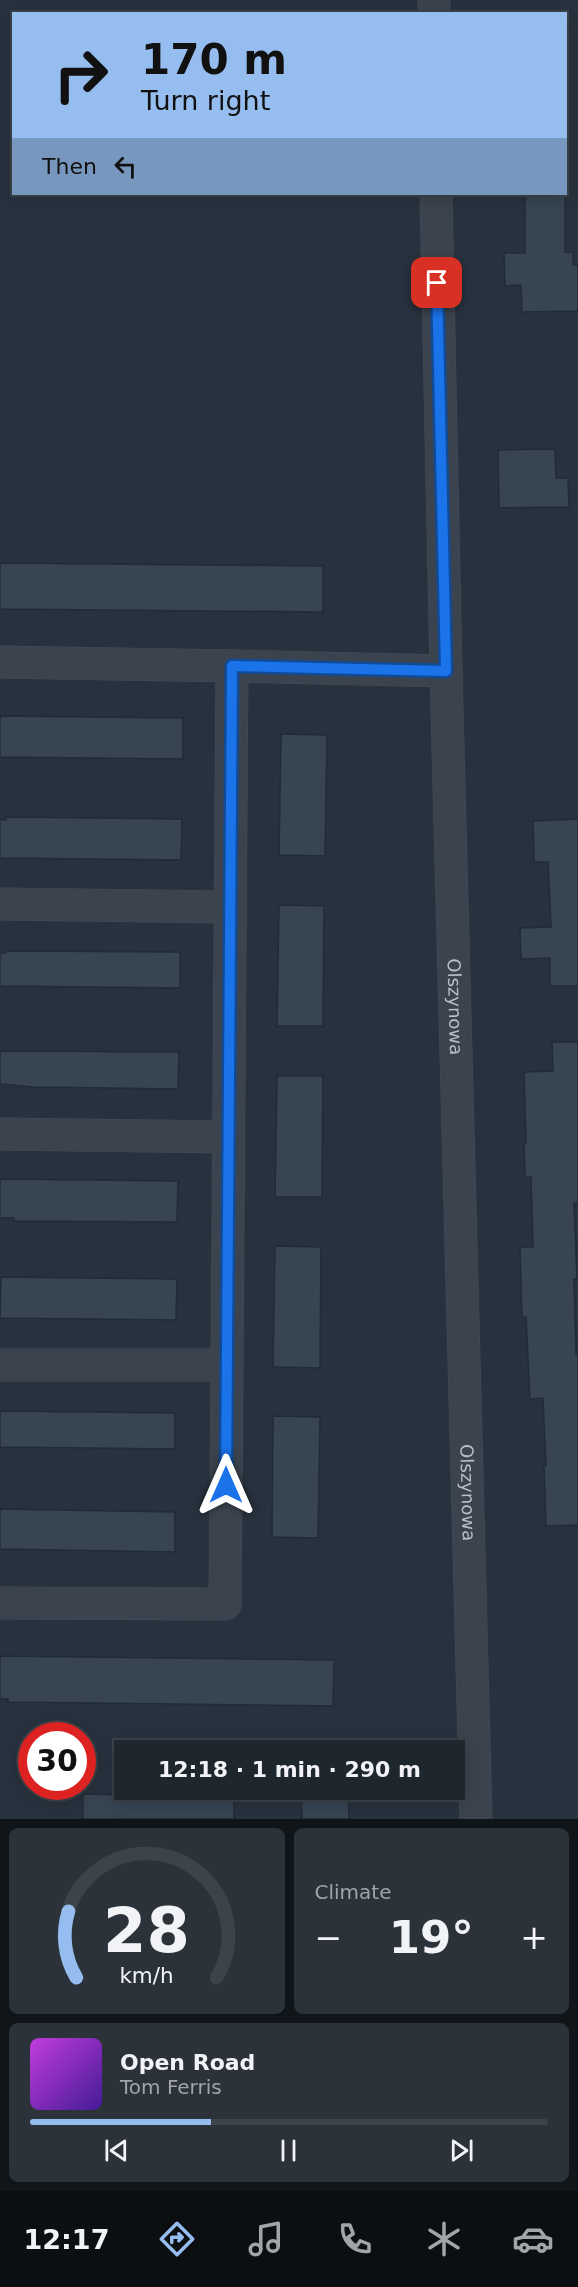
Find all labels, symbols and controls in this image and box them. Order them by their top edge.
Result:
text: 170 m [141,35,287,84]
icon: right [42,36,120,114]
text: Turn right [141,85,270,116]
icon: left [109,150,142,183]
text: Then [42,154,97,179]
pin [411,257,462,308]
icon: arrive [420,266,453,299]
street label: Olszynowa [444,958,467,1055]
street label: Olszynowa [456,1444,480,1541]
position arrow [194,1453,258,1517]
speed limit sign: 30 [18,1722,96,1800]
text: 12:18 · 1 min · 290 m [158,1757,421,1782]
text: Climate [315,1880,391,1904]
text: 28 [103,1894,190,1967]
text: 19° [389,1911,474,1964]
text: − [315,1918,342,1957]
text: + [520,1918,548,1957]
text: km/h [120,1963,174,1988]
text: Open Road [120,2050,255,2075]
text: Tom Ferris [120,2075,222,2099]
icon: previous [100,2134,133,2167]
icon: pause [272,2134,305,2167]
icon: next [445,2134,478,2167]
icon: directions [156,2218,198,2260]
icon: music [245,2218,287,2260]
icon: phone [334,2218,376,2260]
icon: climate [423,2218,465,2260]
icon: car [512,2218,554,2260]
text: 12:17 [24,2224,109,2255]

